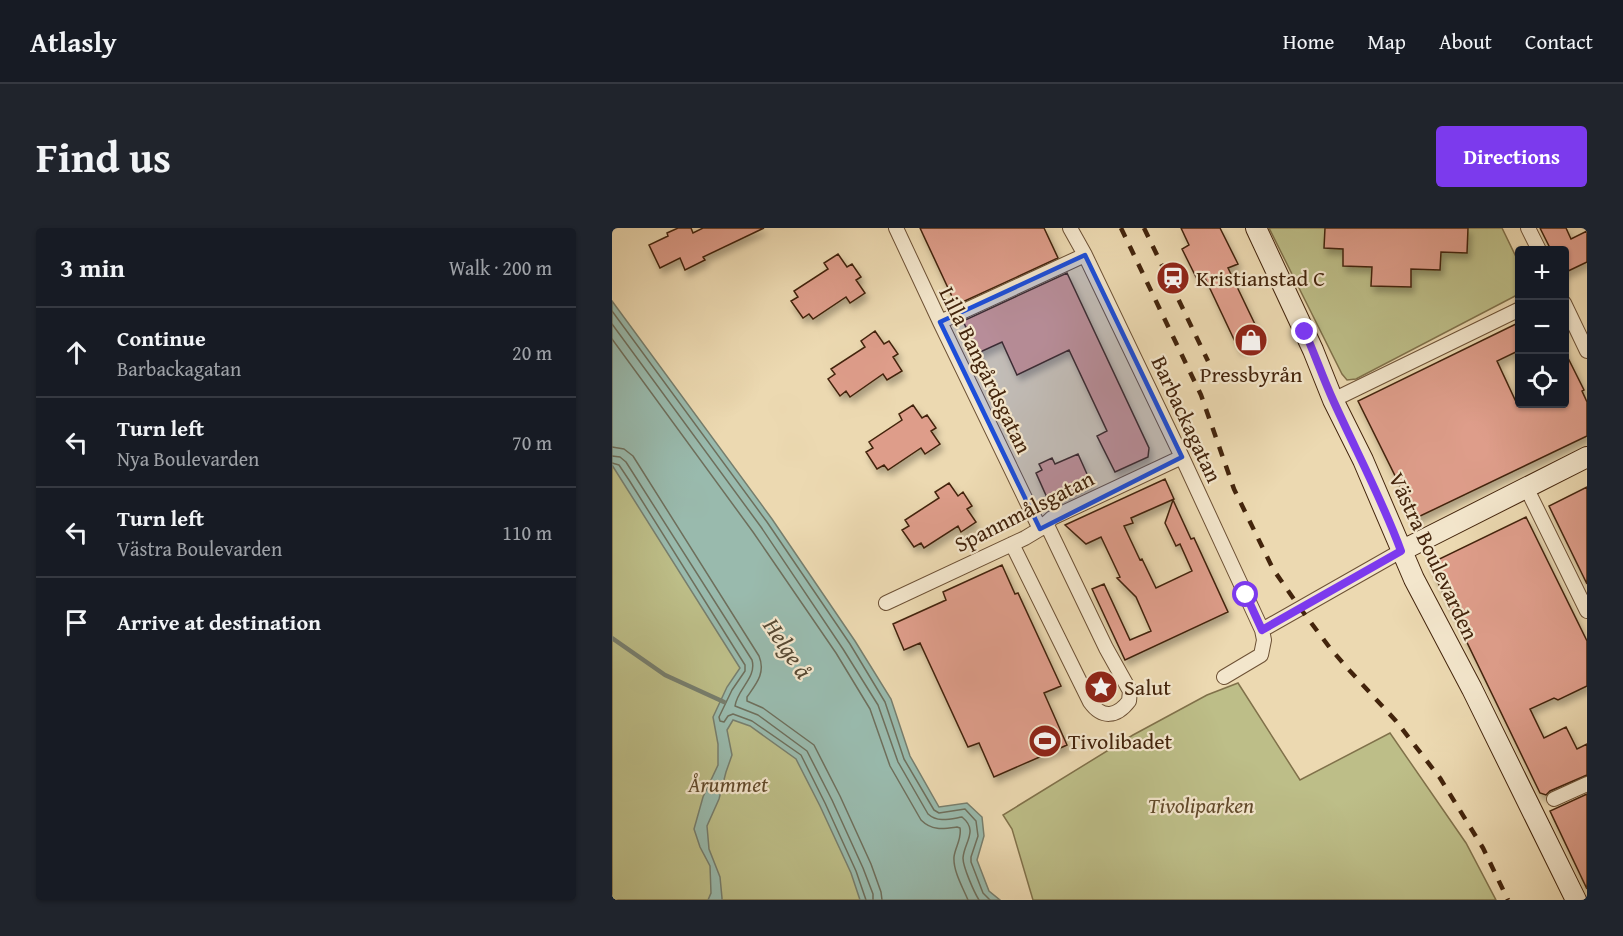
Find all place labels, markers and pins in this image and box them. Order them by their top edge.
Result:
station icon: Kristianstad C [1155,260,1191,296]
place label: Kristianstad C [1196,262,1325,294]
shop icon: Pressbyrån [1233,322,1269,358]
place label: Pressbyrån [1200,358,1303,390]
place icon: Salut [1083,669,1119,705]
place label: Salut [1124,671,1171,703]
sports icon: Tivolibadet [1027,723,1063,759]
place label: Tivolibadet [1068,725,1172,757]

